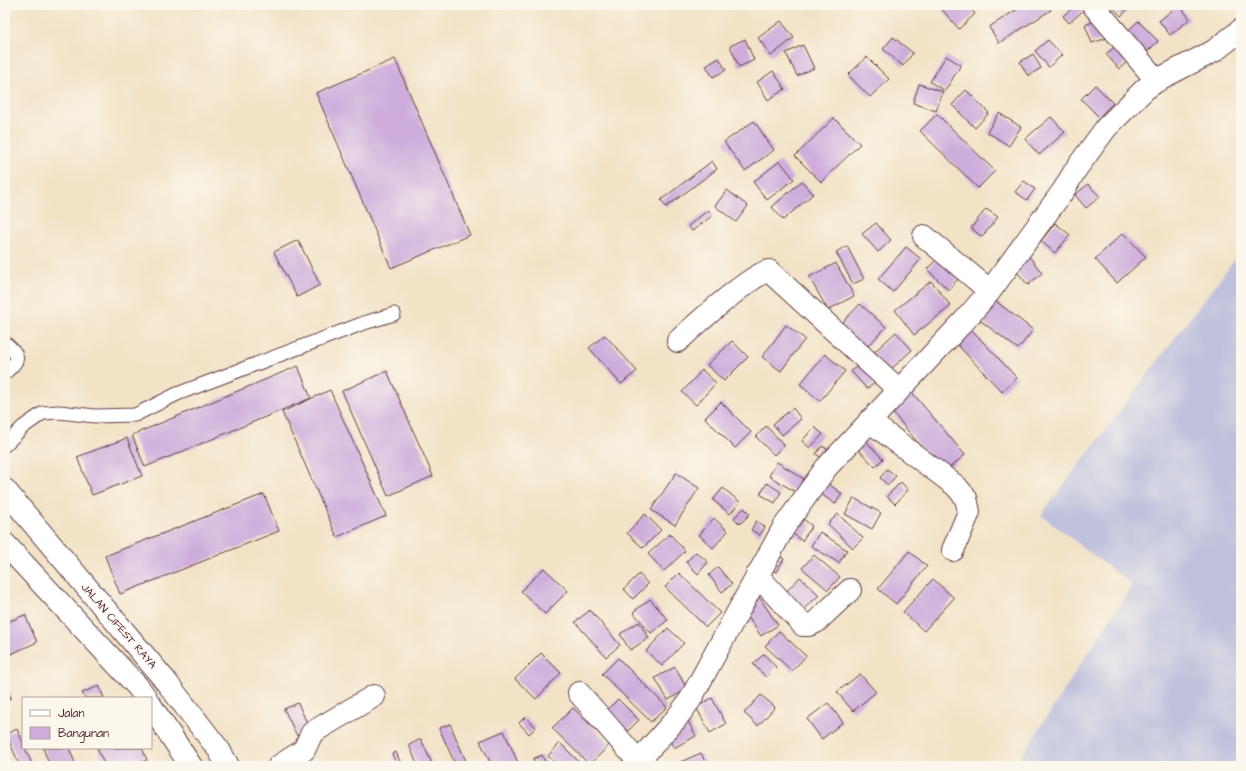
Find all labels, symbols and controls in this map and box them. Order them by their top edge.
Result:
street label: JALAN CIFEST RAYA [78,580,160,672]
legend [22,697,152,749]
text: Jalan [58,705,84,722]
text: Bangunan [58,725,109,743]

